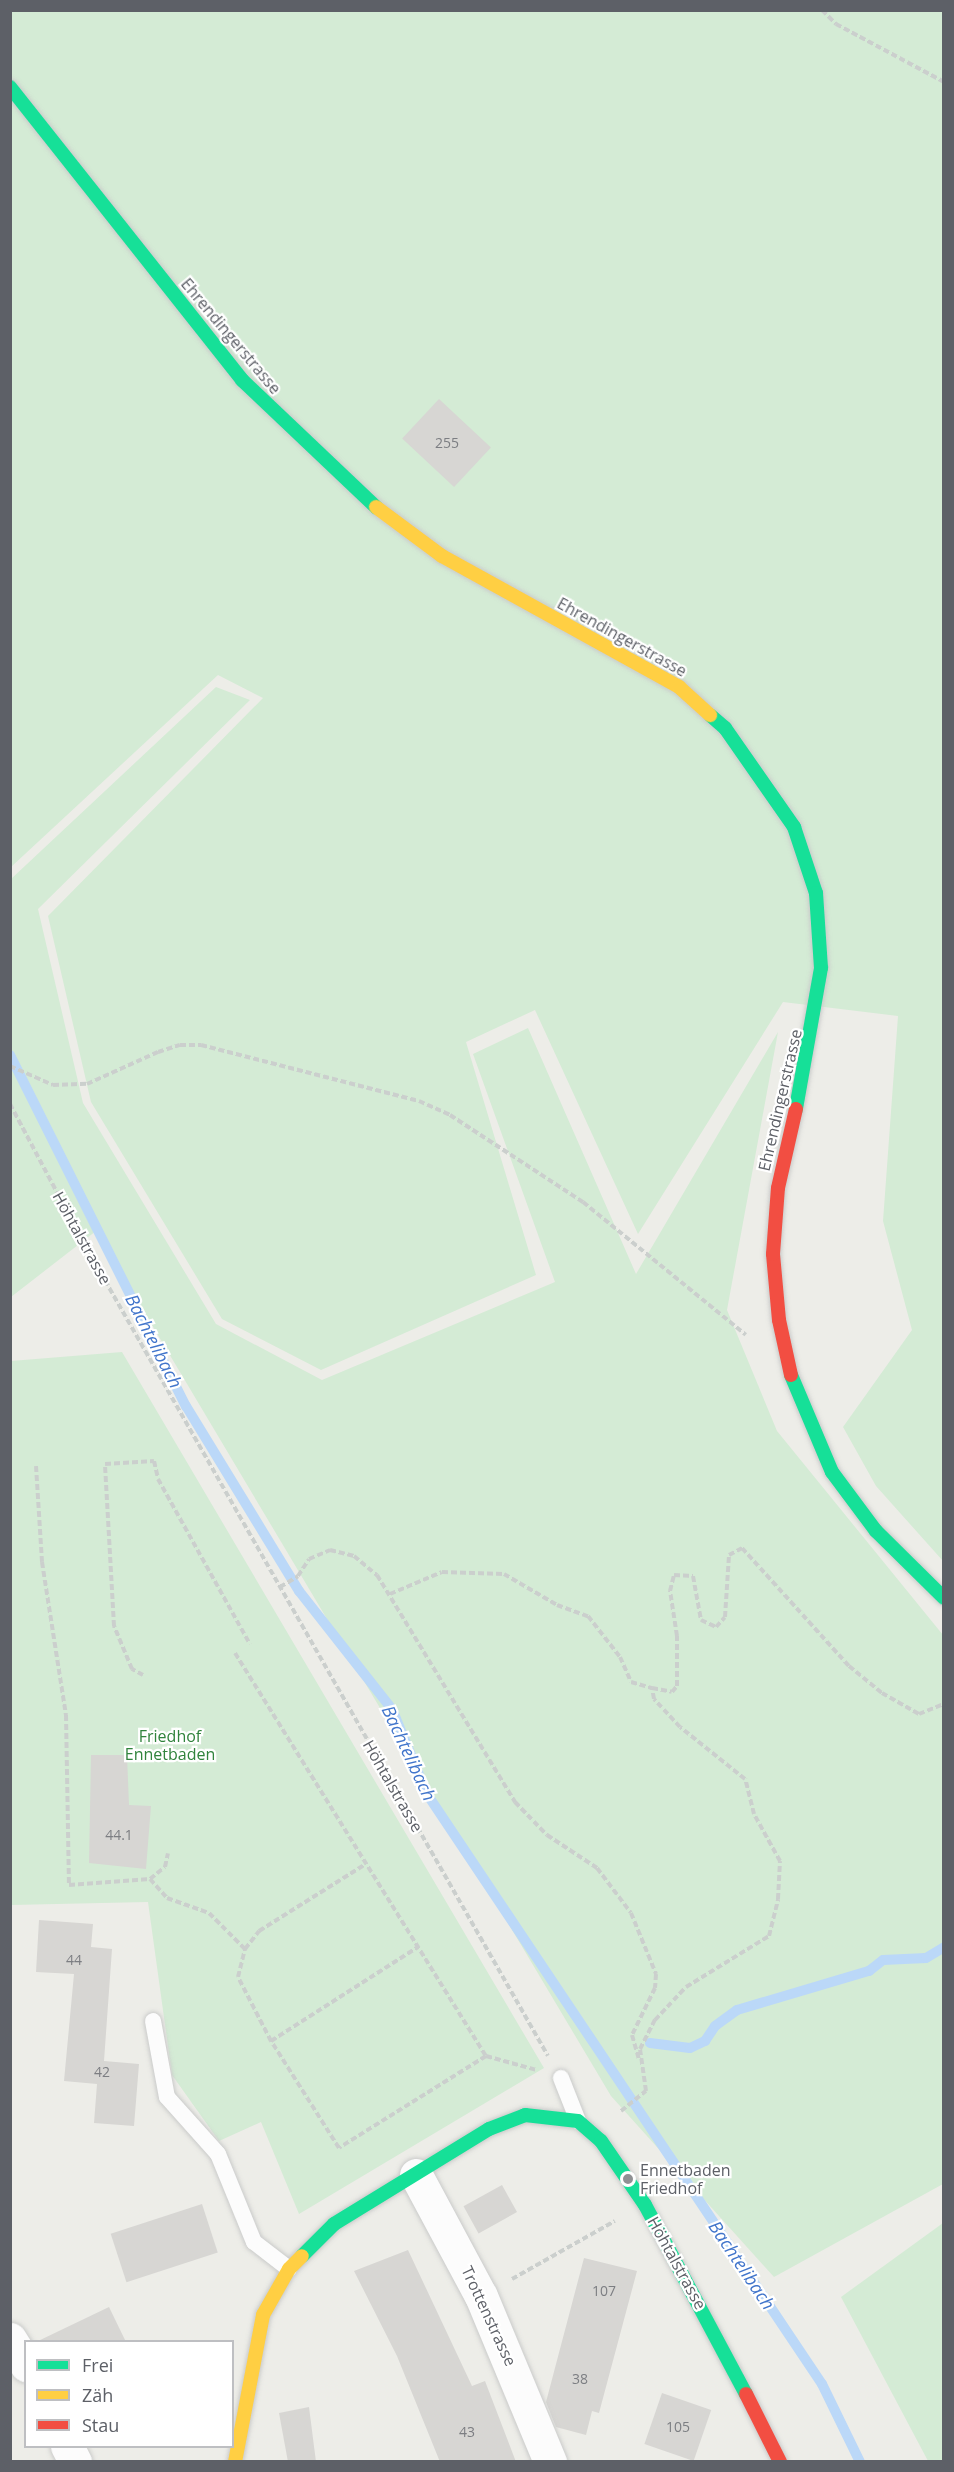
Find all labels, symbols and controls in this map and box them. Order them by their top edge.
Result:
street label: Ehrendingerstrasse [177,274,285,398]
house number: 255 [435,435,459,451]
street label: Ehrendingerstrasse [554,593,690,681]
street label: Ehrendingerstrasse [754,1027,806,1173]
street label: Höhtalstrasse [49,1188,115,1288]
water label: Bachtelibach [121,1290,187,1392]
water label: Bachtelibach [378,1702,440,1804]
park label: Friedhof Ennetbaden [125,1726,215,1764]
street label: Höhtalstrasse [359,1737,427,1835]
house number: 44.1 [105,1827,133,1843]
house number: 44 [66,1952,82,1968]
house number: 42 [94,2064,110,2080]
place label: Ennetbaden Friedhof [640,2160,730,2198]
marker: Ennetbaden Friedhof [621,2172,635,2186]
street label: Höhtalstrasse [644,2213,710,2313]
water label: Bachtelibach [704,2216,780,2314]
street label: Trottenstrasse [457,2263,521,2369]
house number: 107 [592,2283,616,2299]
legend [24,2340,234,2448]
text: Frei [82,2353,113,2377]
house number: 38 [572,2371,588,2387]
text: Zäh [82,2383,113,2407]
text: Stau [82,2413,119,2437]
house number: 105 [666,2419,690,2435]
house number: 43 [459,2424,475,2440]

